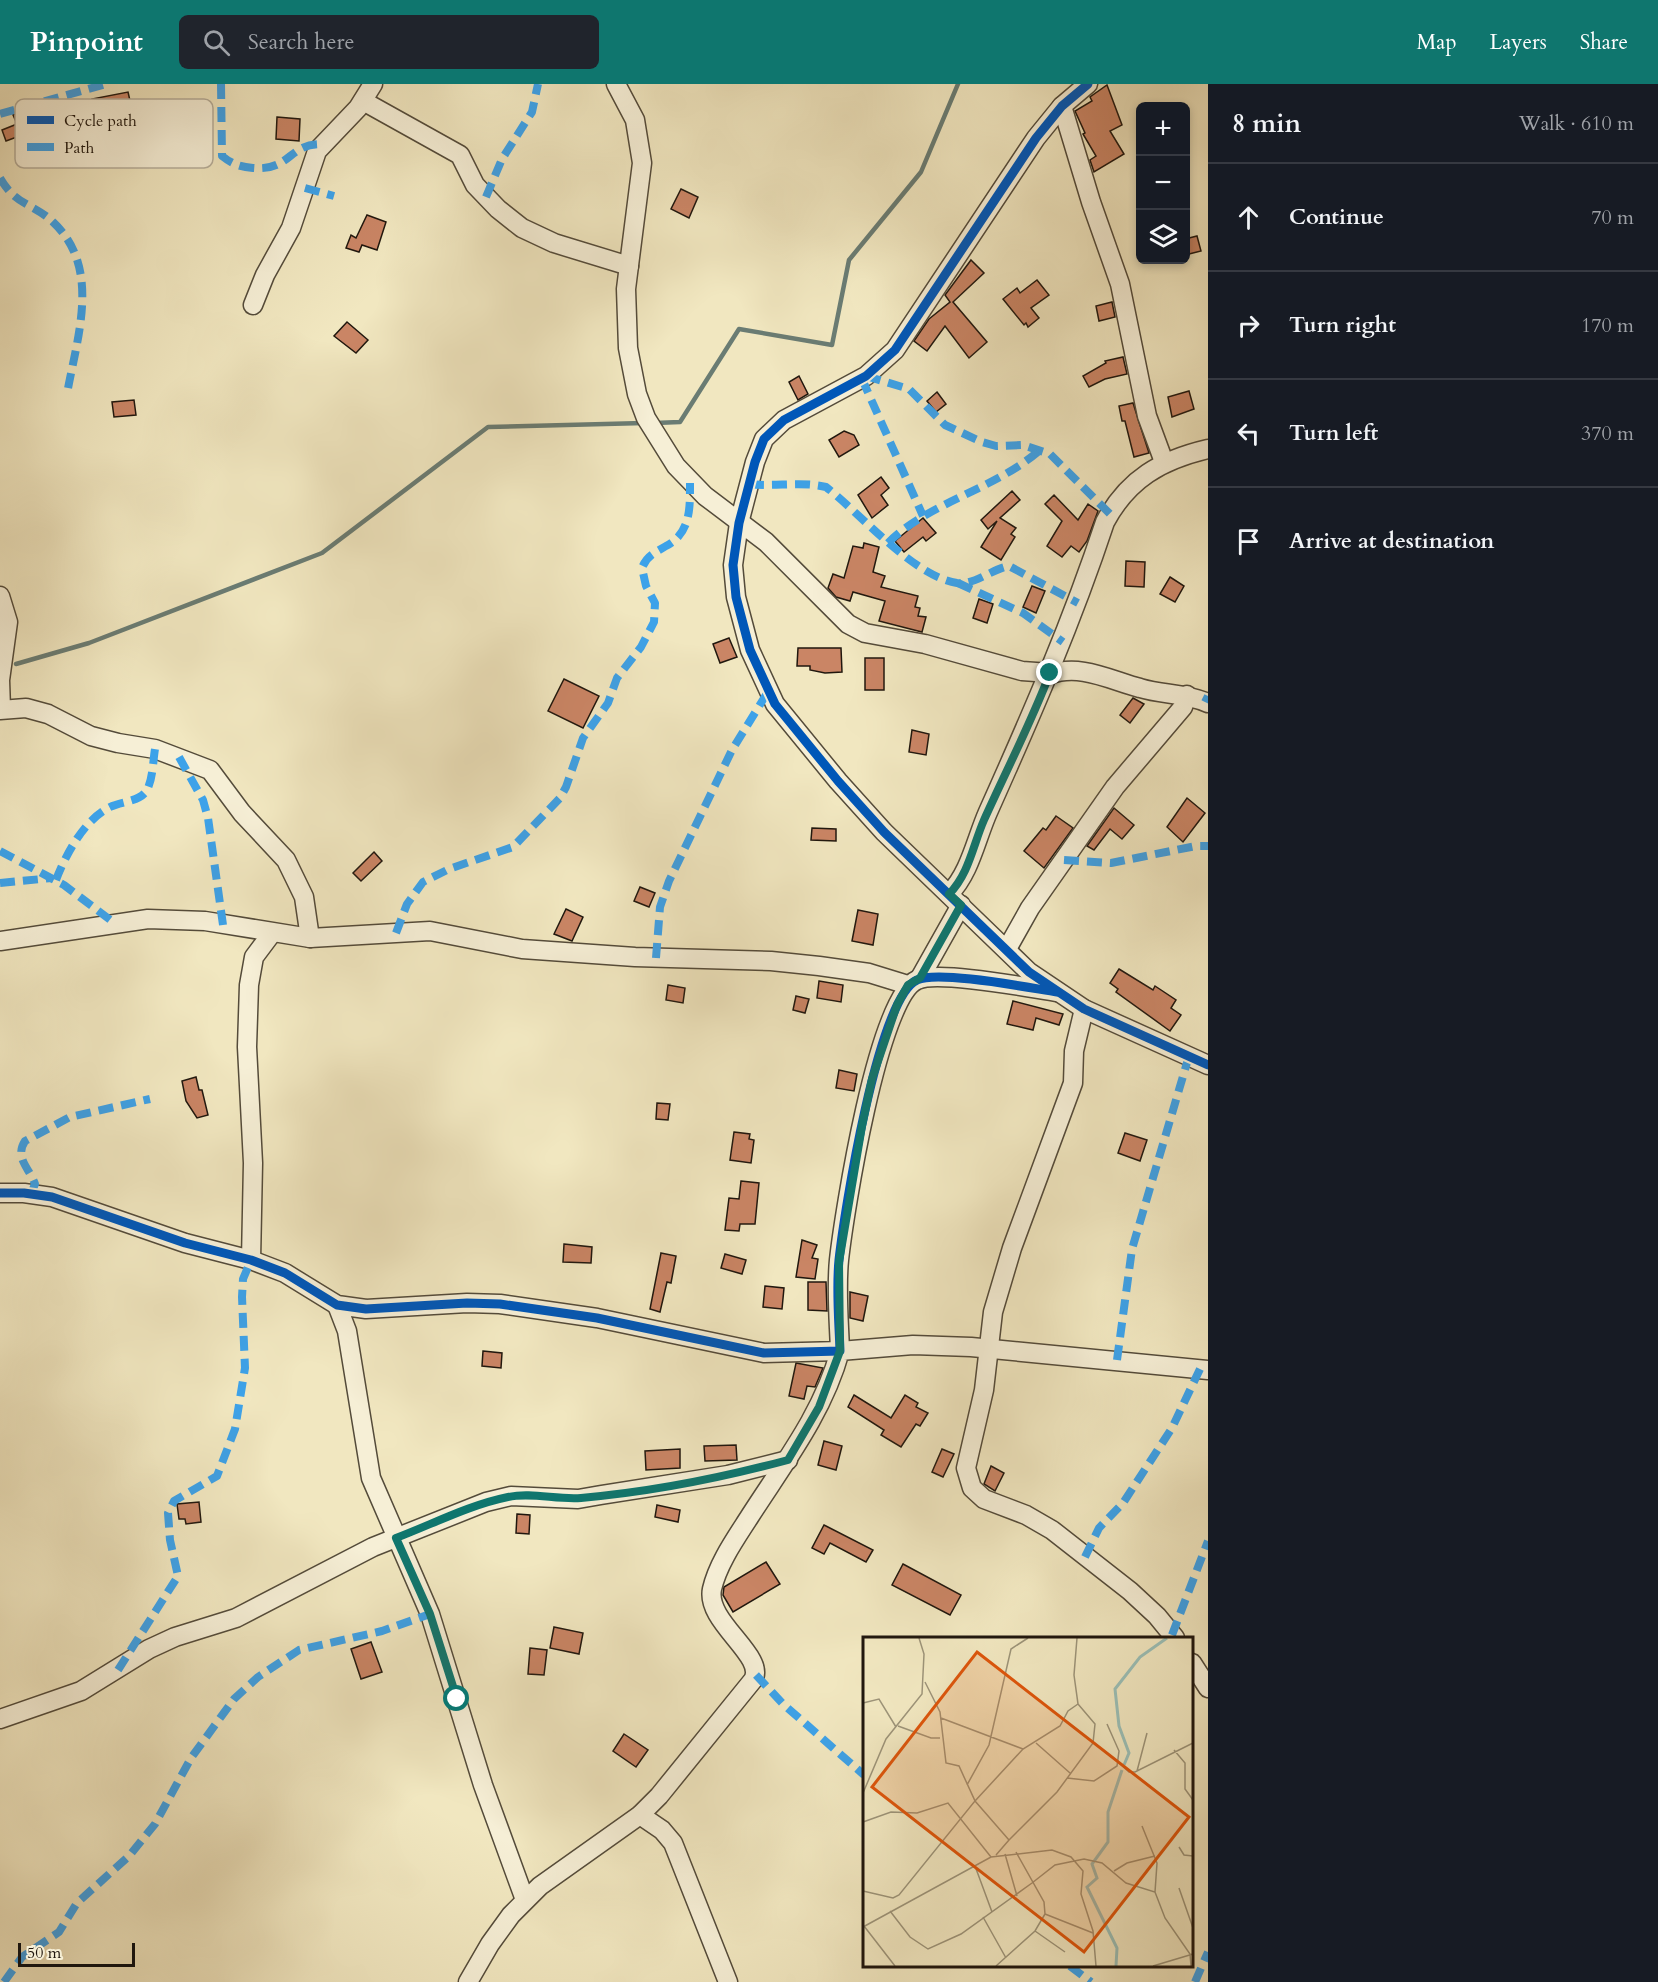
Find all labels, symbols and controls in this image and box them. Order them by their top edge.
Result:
search box [179,15,599,69]
text: Pinpoint [30,23,143,61]
icon: search [200,26,233,59]
text: Search here [248,27,354,57]
text: Map [1417,28,1457,57]
text: Layers [1490,28,1547,57]
text: Share [1580,28,1628,57]
legend [15,99,213,168]
map controls [1136,102,1190,264]
button: + [1136,102,1190,156]
text: 8 min [1232,106,1301,141]
text: Cycle path [64,110,137,132]
text: Walk · 610 m [1519,110,1634,137]
text: Path [64,137,94,159]
button: − [1136,156,1190,210]
icon: ahead [1232,201,1265,234]
text: Continue [1289,202,1384,232]
text: 70 m [1591,204,1634,231]
button: layers [1136,210,1190,264]
icon: right [1232,309,1265,342]
text: Turn right [1289,310,1396,340]
text: 170 m [1581,312,1634,339]
icon: left [1232,417,1265,450]
text: Turn left [1289,418,1378,448]
text: 370 m [1581,420,1634,447]
icon: arrive [1232,525,1265,558]
text: Arrive at destination [1289,526,1494,556]
route end [1036,659,1062,685]
inset map [863,1637,1193,1967]
route start [443,1685,469,1711]
scale bar [18,1940,135,1968]
text: 50 m [27,1942,61,1964]

